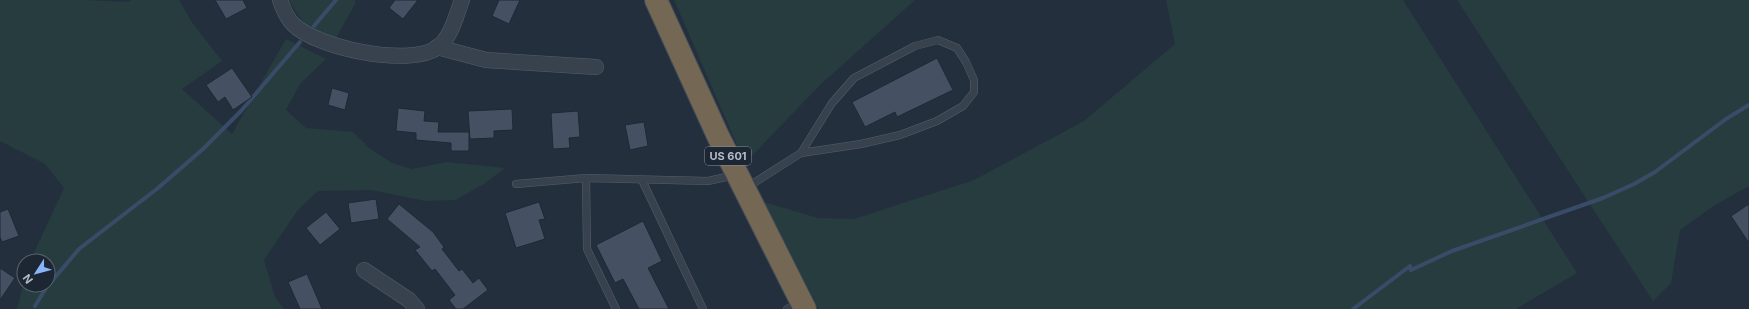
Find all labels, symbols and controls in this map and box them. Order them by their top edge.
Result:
road number: US 601 [705,147,751,165]
north arrow [16,253,56,293]
text: N [20,271,36,286]

